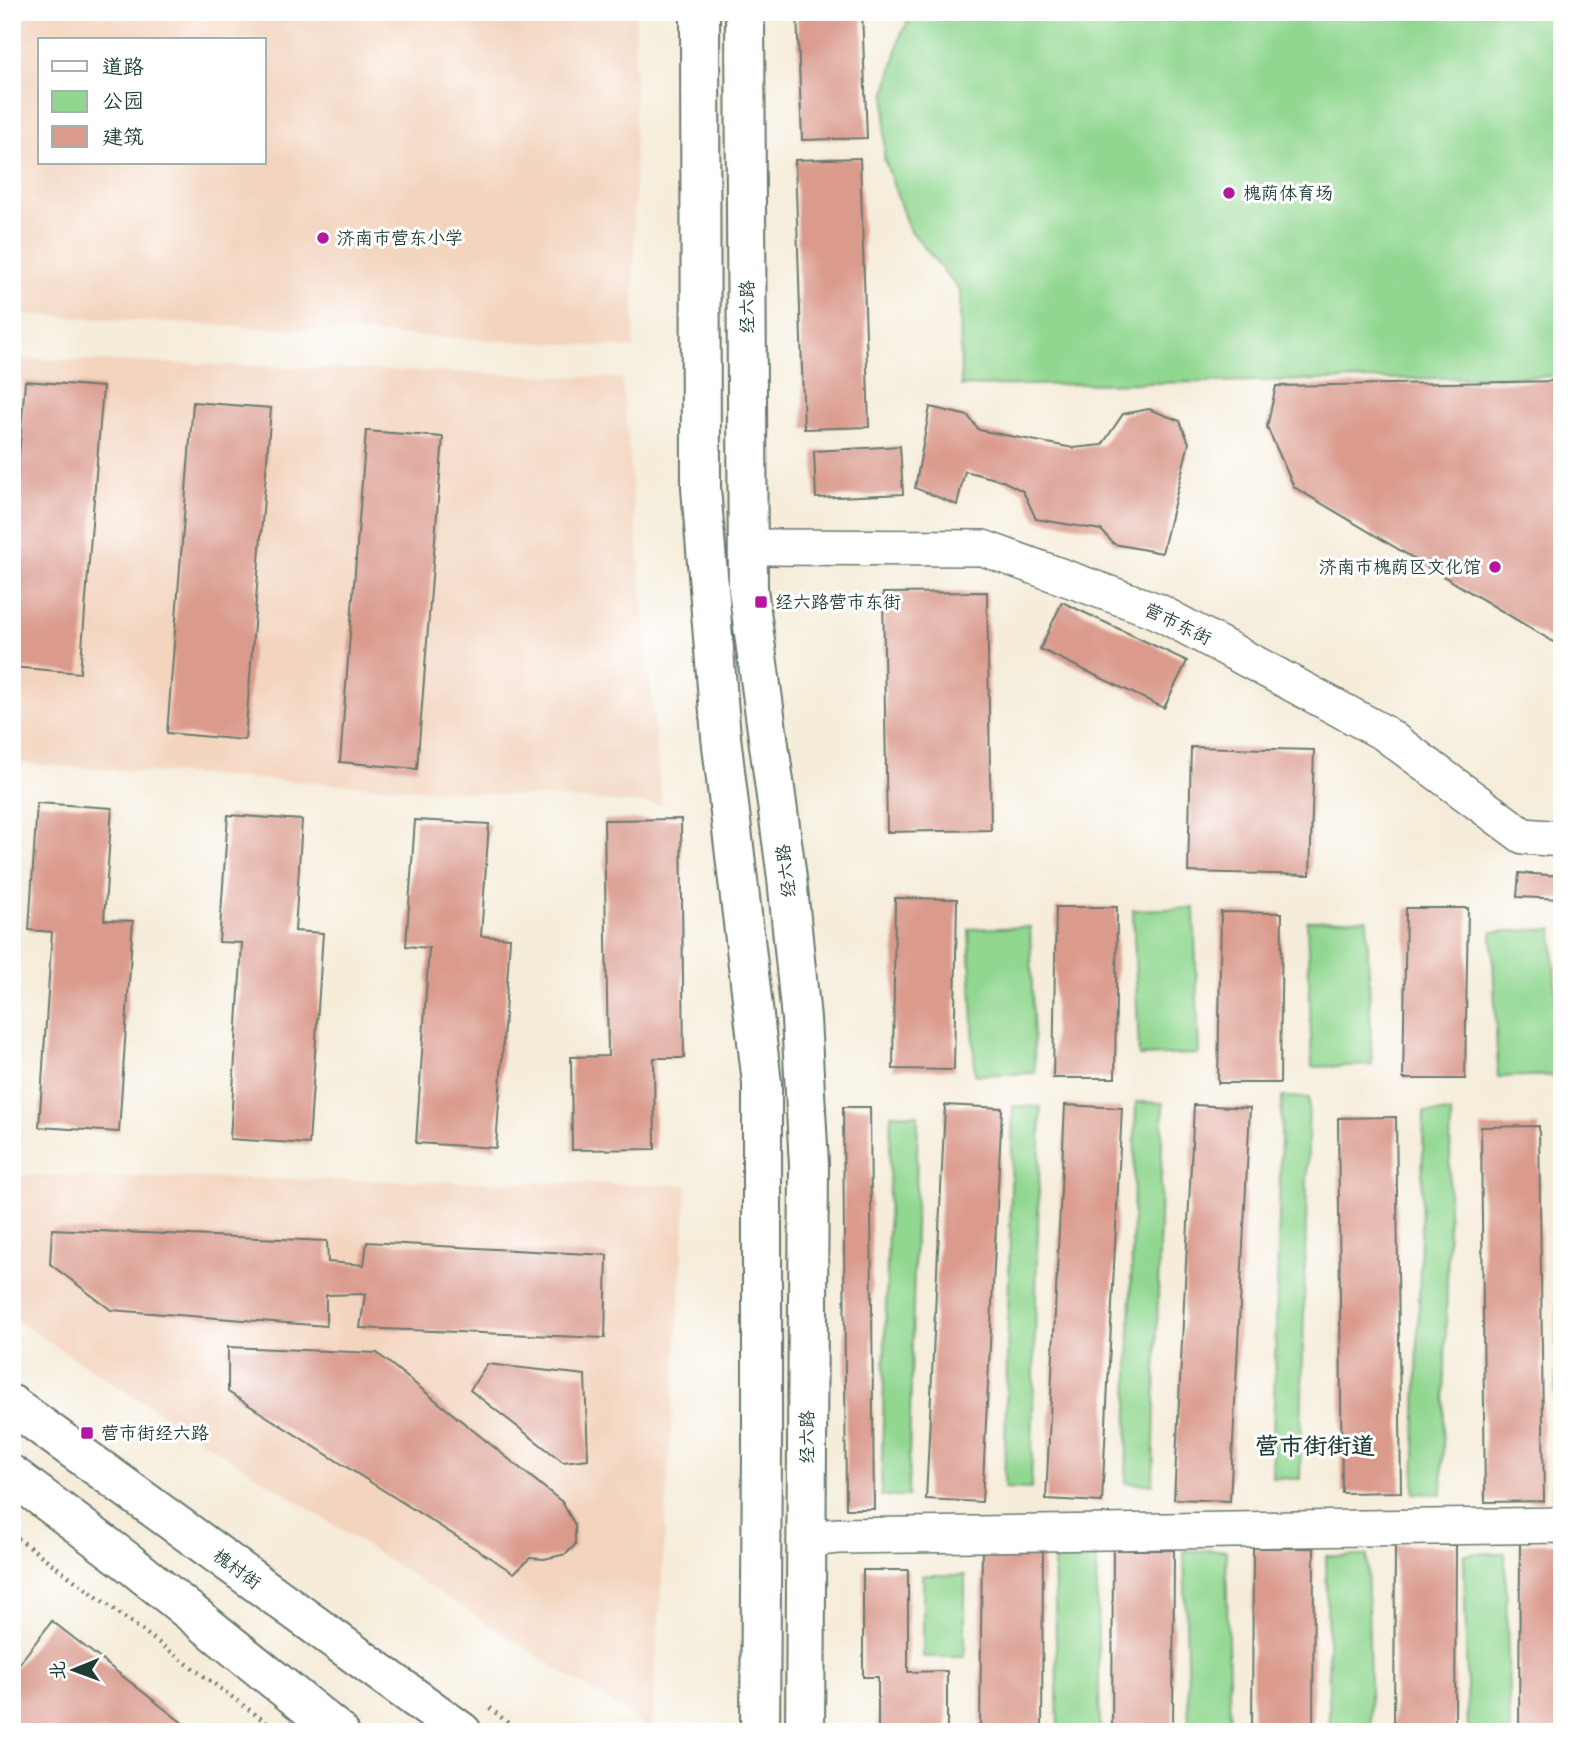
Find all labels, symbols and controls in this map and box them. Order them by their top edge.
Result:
legend [38,38,266,164]
text: 道路 [102,53,144,81]
text: 公园 [102,87,144,115]
text: 建筑 [102,123,144,151]
place label: 槐荫体育场 [1243,181,1333,205]
marker: 槐荫体育场 [1221,185,1237,201]
place label: 济南市营东小学 [337,226,463,250]
marker: 济南市营东小学 [315,230,331,246]
street label: 经六路 [735,280,759,334]
place label: 济南市槐荫区文化馆 [1319,555,1481,579]
marker: 济南市槐荫区文化馆 [1487,559,1503,575]
place label: 经六路营市东街 [775,590,901,614]
marker: 经六路营市东街 [753,594,769,610]
street label: 营市东街 [1140,597,1216,651]
street label: 经六路 [771,843,801,899]
street label: 经六路 [795,1410,819,1464]
place label: 营市街经六路 [101,1421,209,1445]
marker: 营市街经六路 [79,1425,95,1441]
district label: 营市街街道 [1255,1430,1375,1462]
street label: 槐村街 [208,1543,266,1595]
north arrow [38,1636,108,1706]
text: 北 [45,1661,70,1680]

